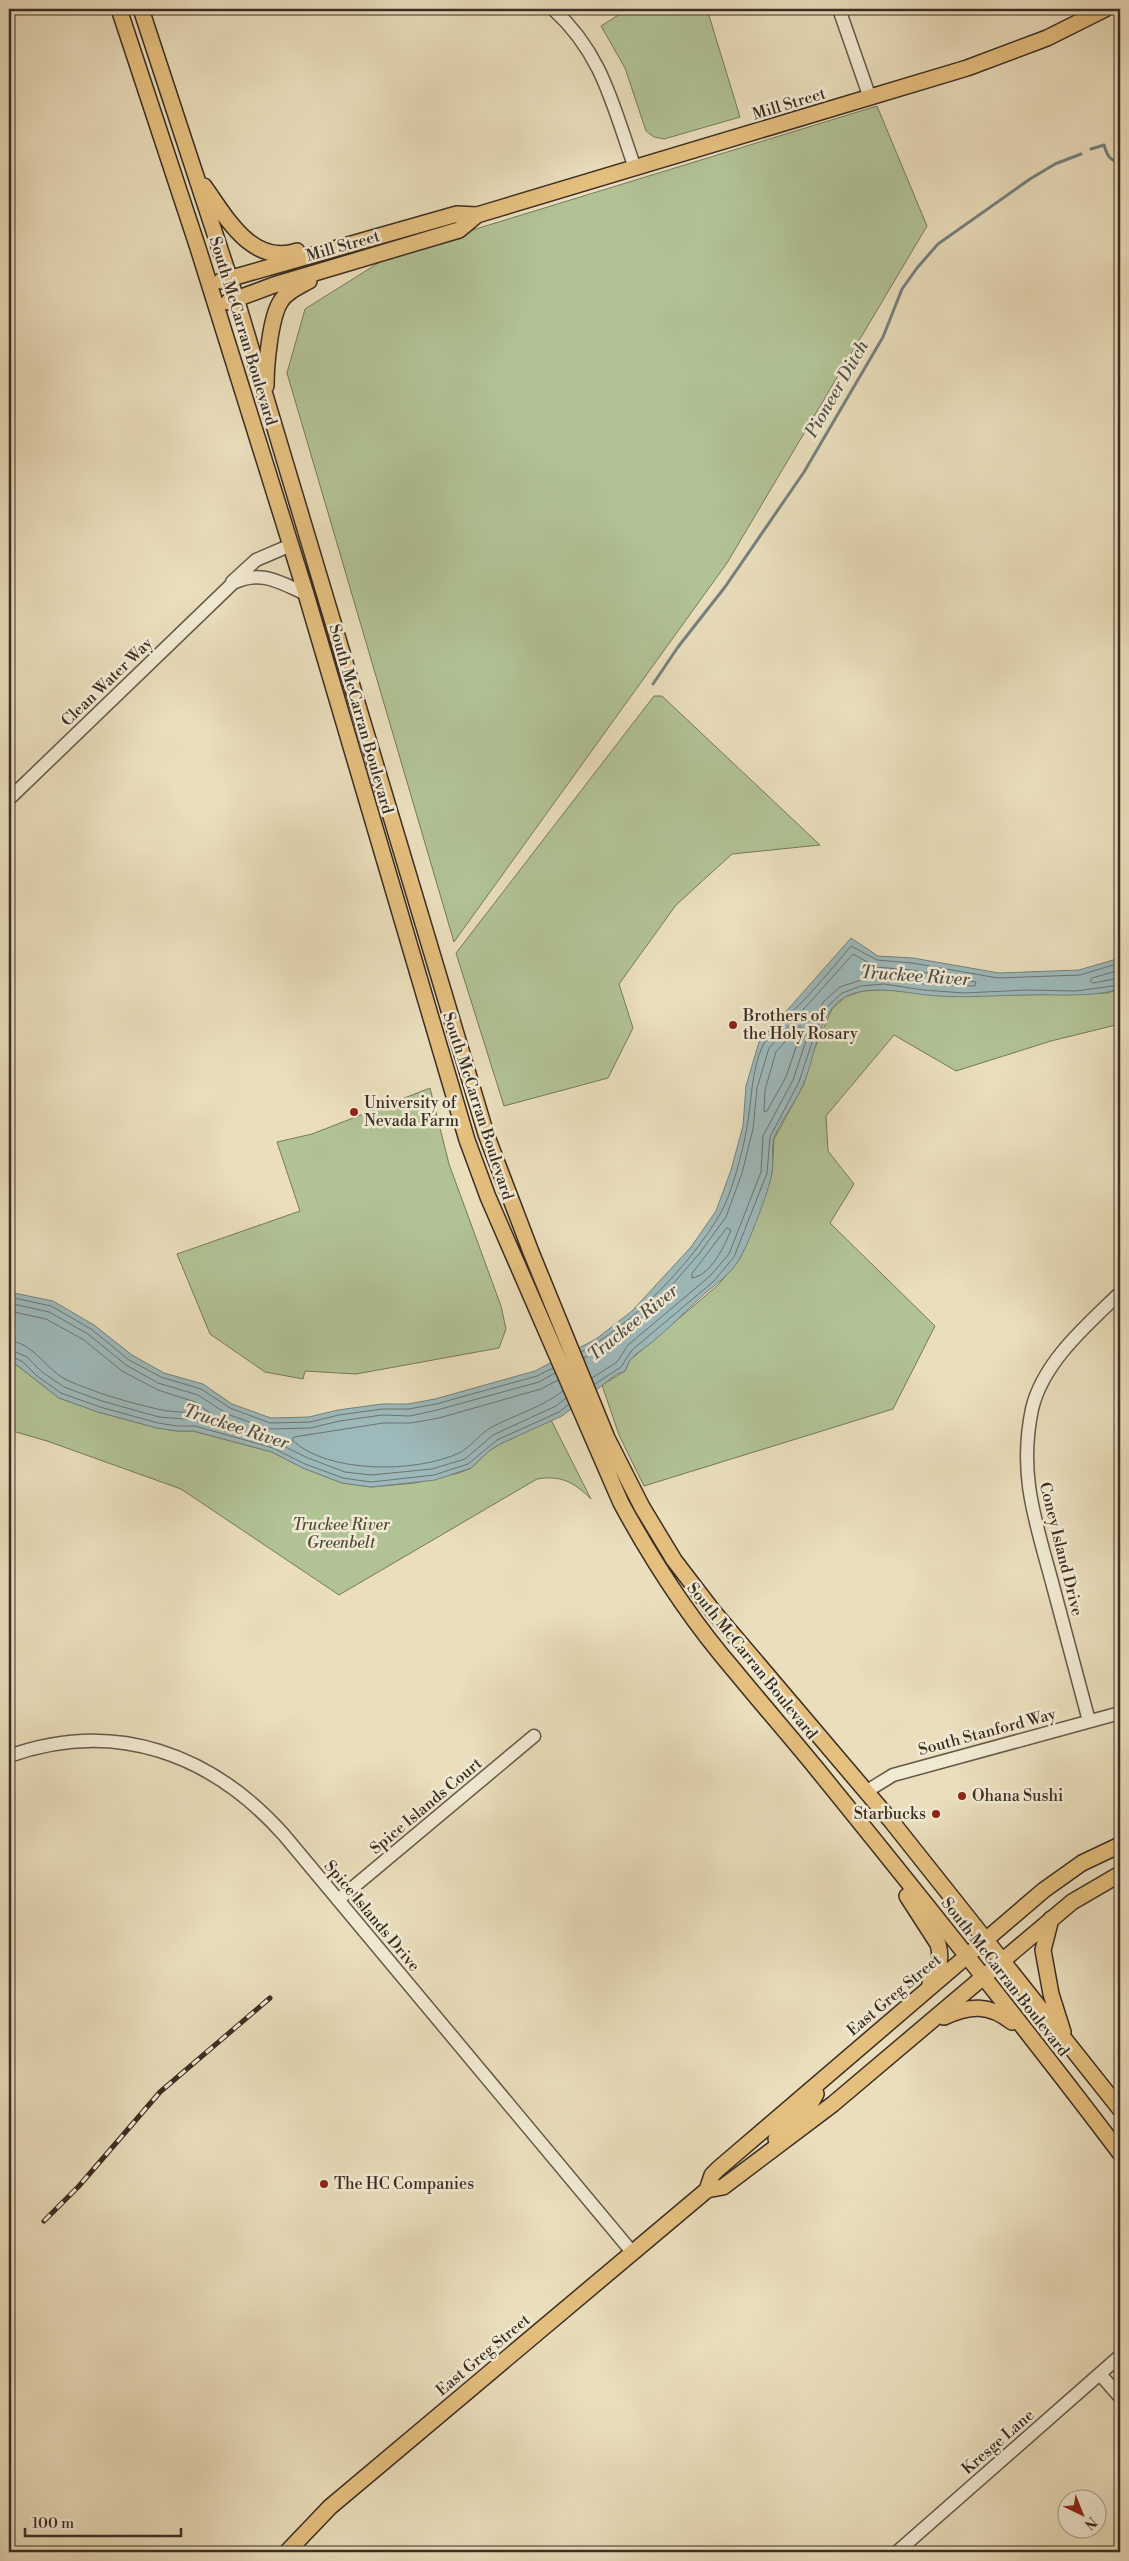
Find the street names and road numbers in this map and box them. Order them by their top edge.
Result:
street label: Mill Street [750,83,828,125]
street label: Mill Street [304,226,382,266]
street label: South McCarran Boulevard [205,234,281,428]
street label: South McCarran Boulevard [324,622,398,816]
street label: Clean Water Way [57,633,157,731]
street label: South McCarran Boulevard [438,1010,518,1202]
street label: Coney Island Drive [1035,1480,1087,1618]
street label: South McCarran Boulevard [682,1578,822,1744]
street label: South Stanford Way [916,1704,1058,1760]
street label: Spice Islands Court [366,1753,486,1859]
street label: Spice Islands Drive [320,1856,424,1976]
street label: South McCarran Boulevard [937,1894,1073,2060]
street label: East Greg Street [843,1950,945,2040]
street label: East Greg Street [432,2310,534,2400]
street label: Kresge Lane [958,2405,1038,2479]

